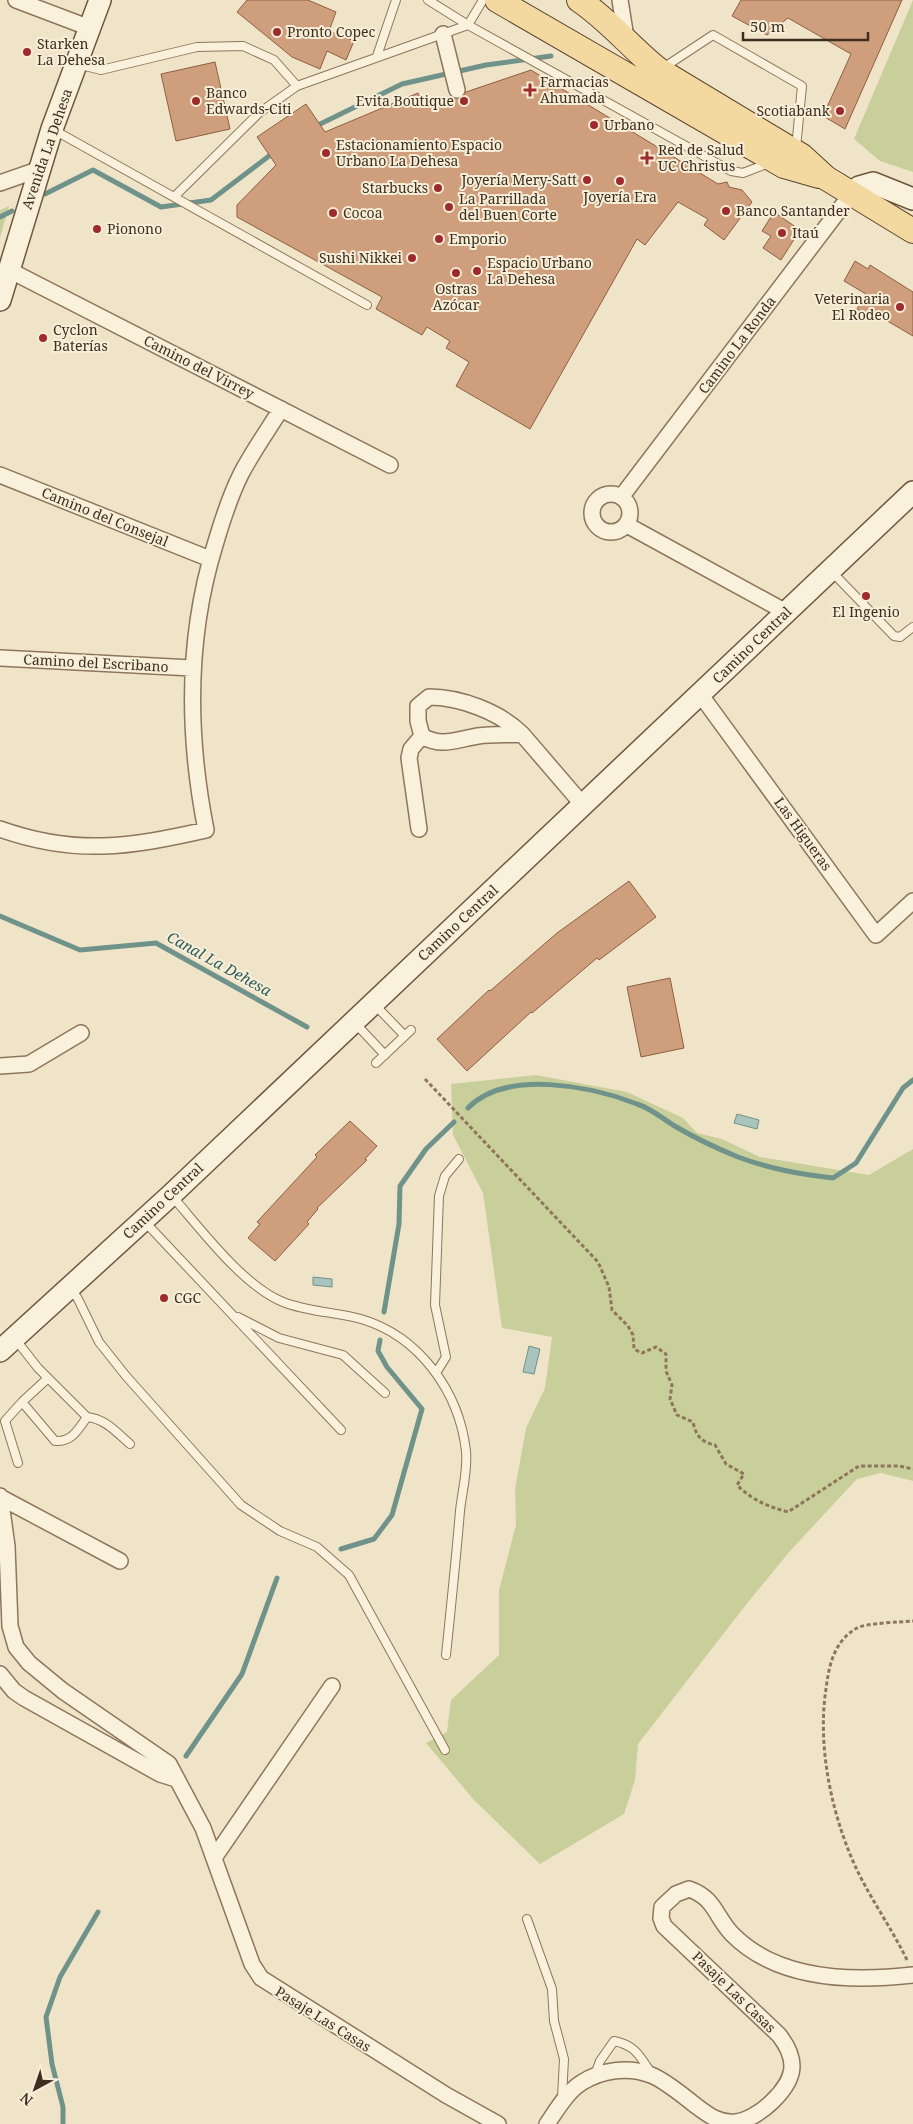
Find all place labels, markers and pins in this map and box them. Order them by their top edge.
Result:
place label: Pronto Copec [287,22,376,41]
marker: Pronto Copec [271,26,283,38]
place label: Starken La Dehesa [37,34,106,69]
marker: Starken La Dehesa [21,46,33,58]
place label: Farmacias Ahumada [540,72,609,107]
place label: Banco Edwards-Citi [206,83,292,118]
marker: Farmacias Ahumada [524,84,536,96]
place label: Evita Boutique [356,91,454,110]
marker: Banco Edwards-Citi [190,95,202,107]
marker: Evita Boutique [458,95,470,107]
place label: Scotiabank [756,101,831,120]
marker: Scotiabank [834,105,846,117]
place label: Urbano [604,115,654,134]
marker: Urbano [588,119,600,131]
place label: Estacionamiento Espacio Urbano La Dehesa [336,135,502,170]
place label: Red de Salud UC Christus [658,140,744,175]
marker: Estacionamiento Espacio Urbano La Dehesa [320,147,332,159]
marker: Red de Salud UC Christus [640,151,654,165]
place label: Joyería Mery-Satt [460,170,577,189]
marker: Joyería Mery-Satt [581,174,593,186]
marker: Joyería Era [614,175,626,187]
place label: Starbucks [362,178,428,197]
marker: Starbucks [432,182,444,194]
place label: Joyería Era [582,187,657,206]
place label: La Parrillada del Buen Corte [459,189,557,224]
marker: La Parrillada del Buen Corte [443,201,455,213]
place label: Banco Santander [736,201,850,220]
place label: Cocoa [343,203,383,222]
marker: Banco Santander [720,205,732,217]
marker: Cocoa [327,207,339,219]
place label: Pionono [107,219,162,238]
marker: Pionono [91,223,103,235]
place label: Itaú [792,223,819,242]
marker: Itaú [776,227,788,239]
place label: Emporio [449,229,507,248]
marker: Emporio [433,233,445,245]
place label: Sushi Nikkei [319,248,403,267]
marker: Sushi Nikkei [406,252,418,264]
place label: Espacio Urbano La Dehesa [487,253,592,288]
marker: Espacio Urbano La Dehesa [471,265,483,277]
marker: Ostras Azócar [450,267,462,279]
place label: Ostras Azócar [433,279,480,314]
place label: Veterinaria El Rodeo [815,289,890,324]
marker: Veterinaria El Rodeo [894,301,906,313]
place label: Cyclon Baterías [53,320,108,355]
marker: Cyclon Baterías [37,332,49,344]
marker: El Ingenio [860,590,872,602]
place label: El Ingenio [832,602,900,621]
place label: CGC [174,1288,202,1307]
marker: CGC [158,1292,170,1304]

